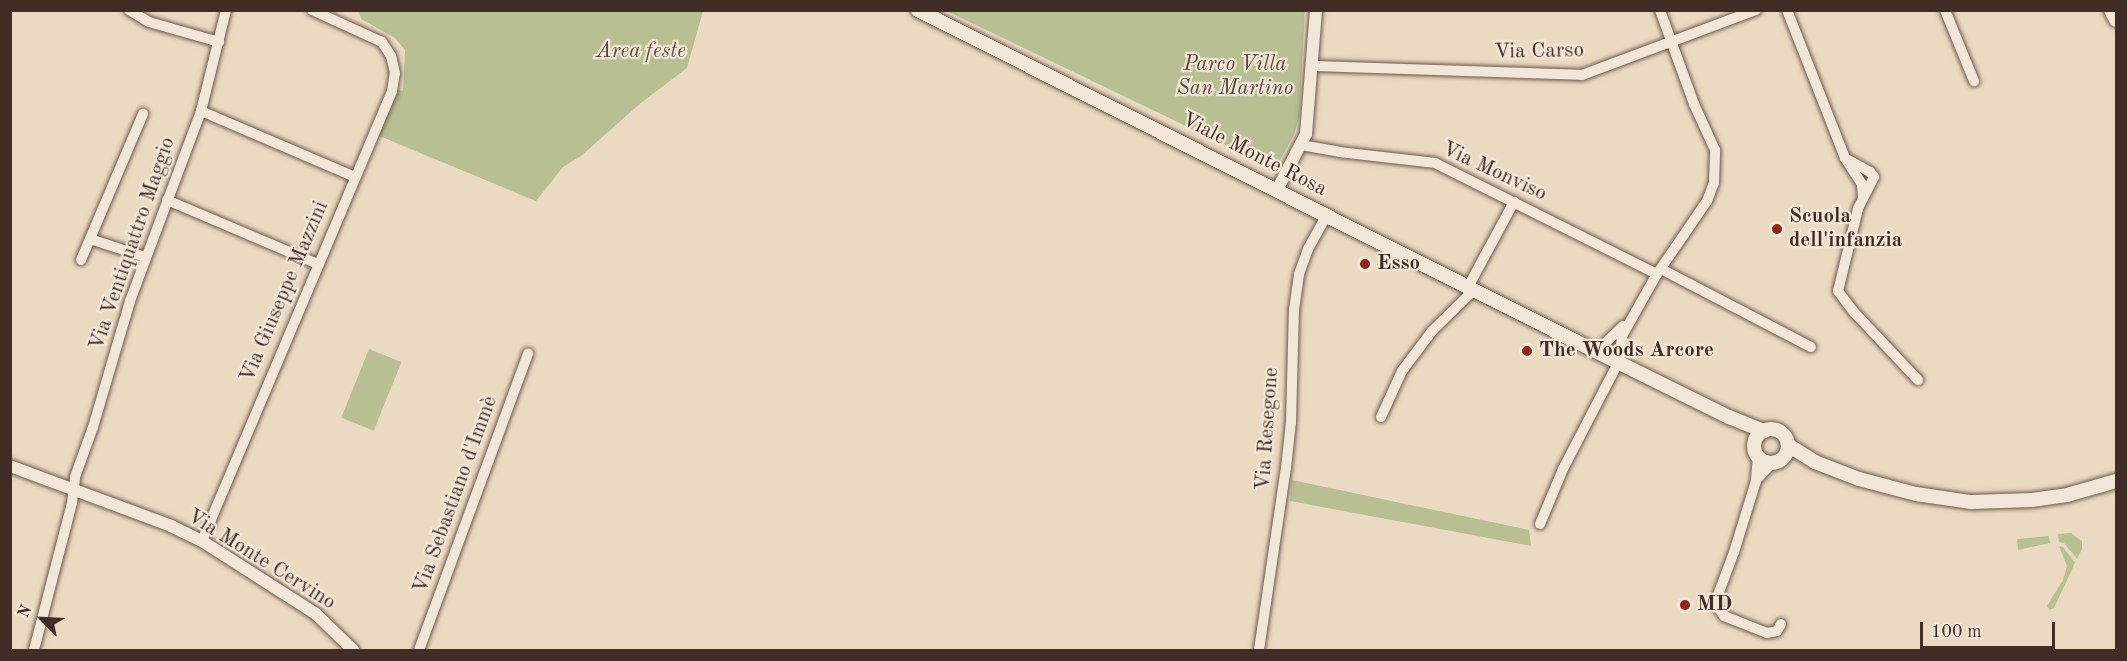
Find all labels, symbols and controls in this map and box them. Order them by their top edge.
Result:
park label: Area feste [596,39,686,65]
street label: Via Carso [1494,39,1584,65]
park label: Parco Villa San Martino [1177,52,1293,102]
street label: Viale Monte Rosa [1177,108,1331,202]
street label: Via Ventiquattro Maggio [85,134,181,354]
street label: Via Monviso [1438,137,1550,207]
street label: Via Giuseppe Mazzini [235,198,335,386]
place label: Scuola dell'infanzia [1789,204,1902,254]
marker: Scuola dell'infanzia [1770,222,1784,236]
place label: Esso [1377,251,1420,277]
marker: Esso [1358,257,1372,271]
place label: The Woods Arcore [1539,338,1714,364]
marker: The Woods Arcore [1520,344,1534,358]
street label: Via Resegone [1251,367,1285,491]
street label: Via Sebastiano d'Immè [409,393,503,597]
street label: Via Monte Cervino [182,504,340,616]
north arrow [12,589,72,649]
place label: MD [1697,592,1732,618]
marker: MD [1678,598,1692,612]
text: N [16,603,35,621]
scale bar [1923,610,2058,648]
text: 100 m [1931,623,1982,641]

